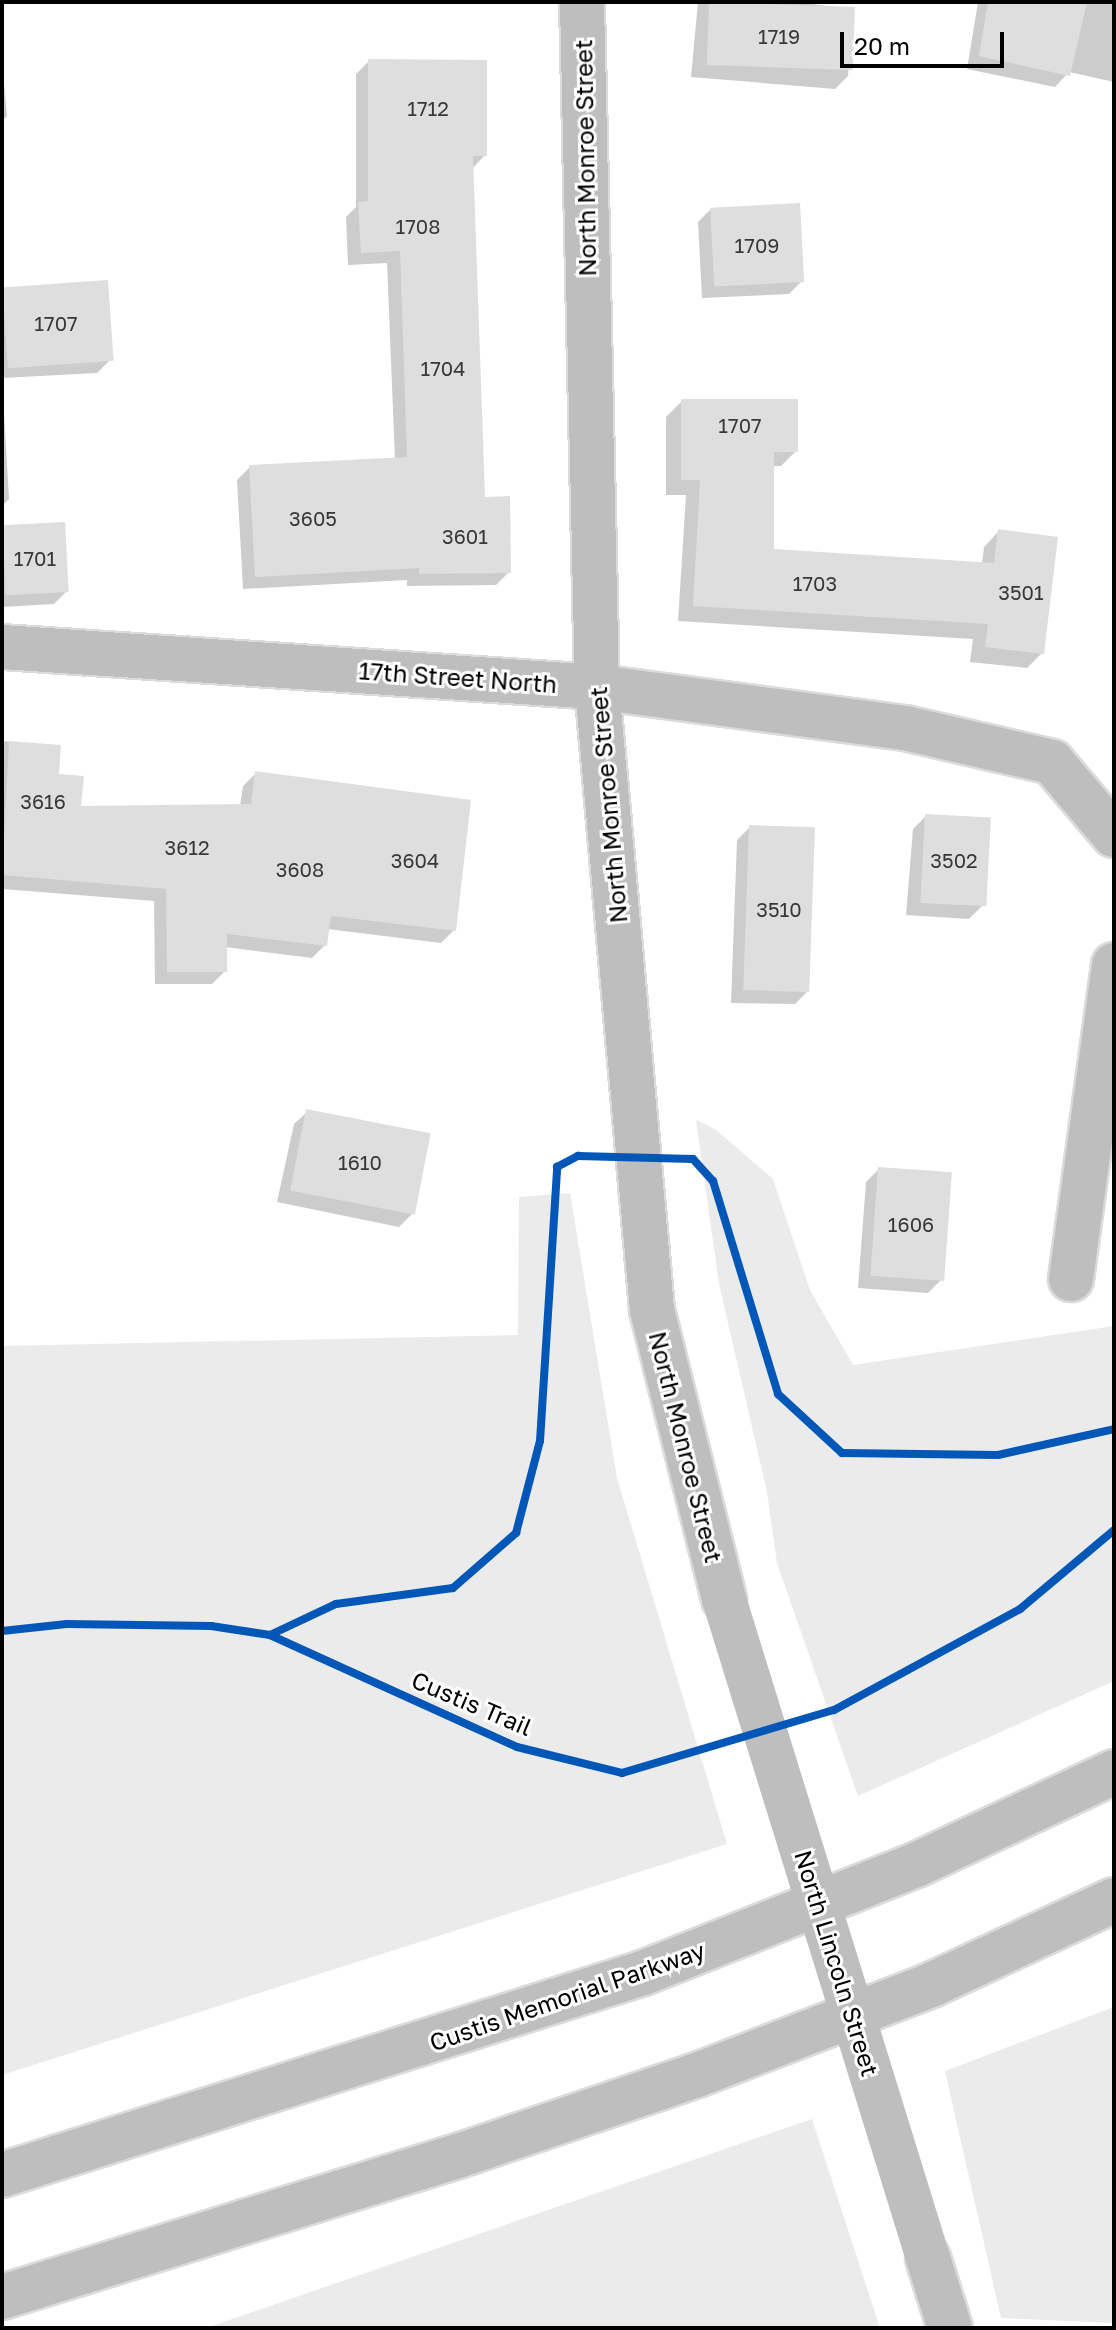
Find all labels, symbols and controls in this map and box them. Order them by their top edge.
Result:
scale bar [844,16,1008,66]
house number: 1719 [758,24,800,48]
text: 20 m [854,31,910,60]
street label: North Monroe Street [569,39,601,277]
house number: 1712 [407,96,449,120]
house number: 1708 [396,214,440,238]
house number: 1709 [735,233,779,257]
house number: 1707 [34,311,78,335]
house number: 1704 [421,356,465,380]
house number: 1707 [718,413,762,437]
house number: 3605 [289,506,337,530]
house number: 3601 [442,524,488,548]
house number: 1701 [14,546,56,570]
house number: 1703 [793,571,837,595]
house number: 3501 [998,580,1044,604]
street label: 17th Street North [358,656,558,698]
street label: North Monroe Street [583,686,633,924]
house number: 3616 [20,789,66,813]
house number: 3612 [164,835,210,859]
house number: 3604 [391,848,439,872]
house number: 3502 [930,848,978,872]
house number: 3608 [276,857,324,881]
house number: 3510 [756,897,802,921]
house number: 1610 [338,1150,382,1174]
house number: 1606 [888,1212,934,1236]
street label: North Monroe Street [643,1328,729,1566]
street label: Custis Trail [408,1665,536,1741]
street label: North Lincoln Street [789,1847,885,2079]
street label: Custis Memorial Parkway [426,1935,708,2057]

